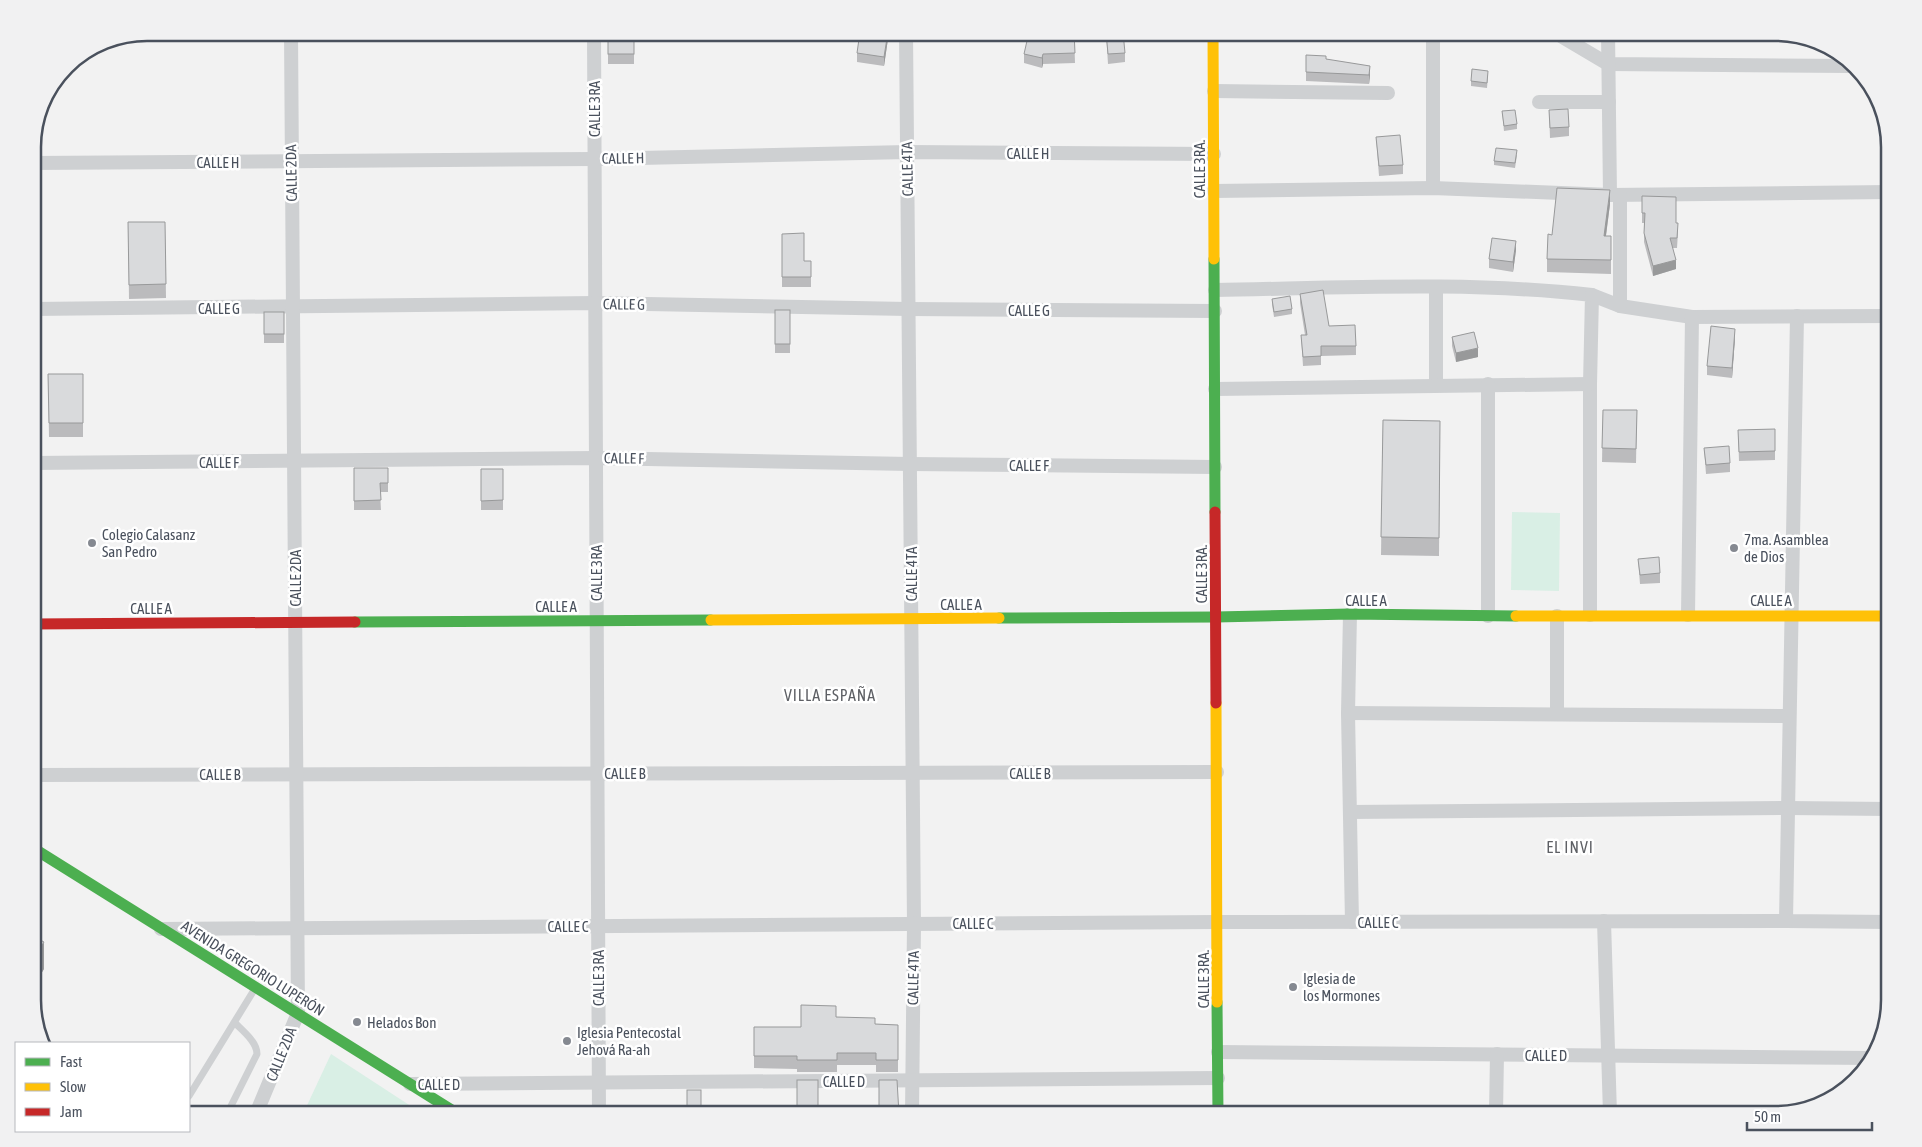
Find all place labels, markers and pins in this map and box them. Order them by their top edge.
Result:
place label: Colegio Calasanz San Pedro [102,526,196,560]
place label: 7ma. Asamblea de Dios [1744,531,1829,565]
marker: Colegio Calasanz San Pedro [86,537,98,549]
marker: 7ma. Asamblea de Dios [1728,542,1740,554]
place label: Iglesia de los Mormones [1303,970,1380,1004]
marker: Iglesia de los Mormones [1287,981,1299,993]
place label: Helados Bon [367,1014,436,1031]
marker: Helados Bon [351,1016,363,1028]
place label: Iglesia Pentecostal Jehová Ra-ah [577,1024,681,1058]
marker: Iglesia Pentecostal Jehová Ra-ah [561,1035,573,1047]

